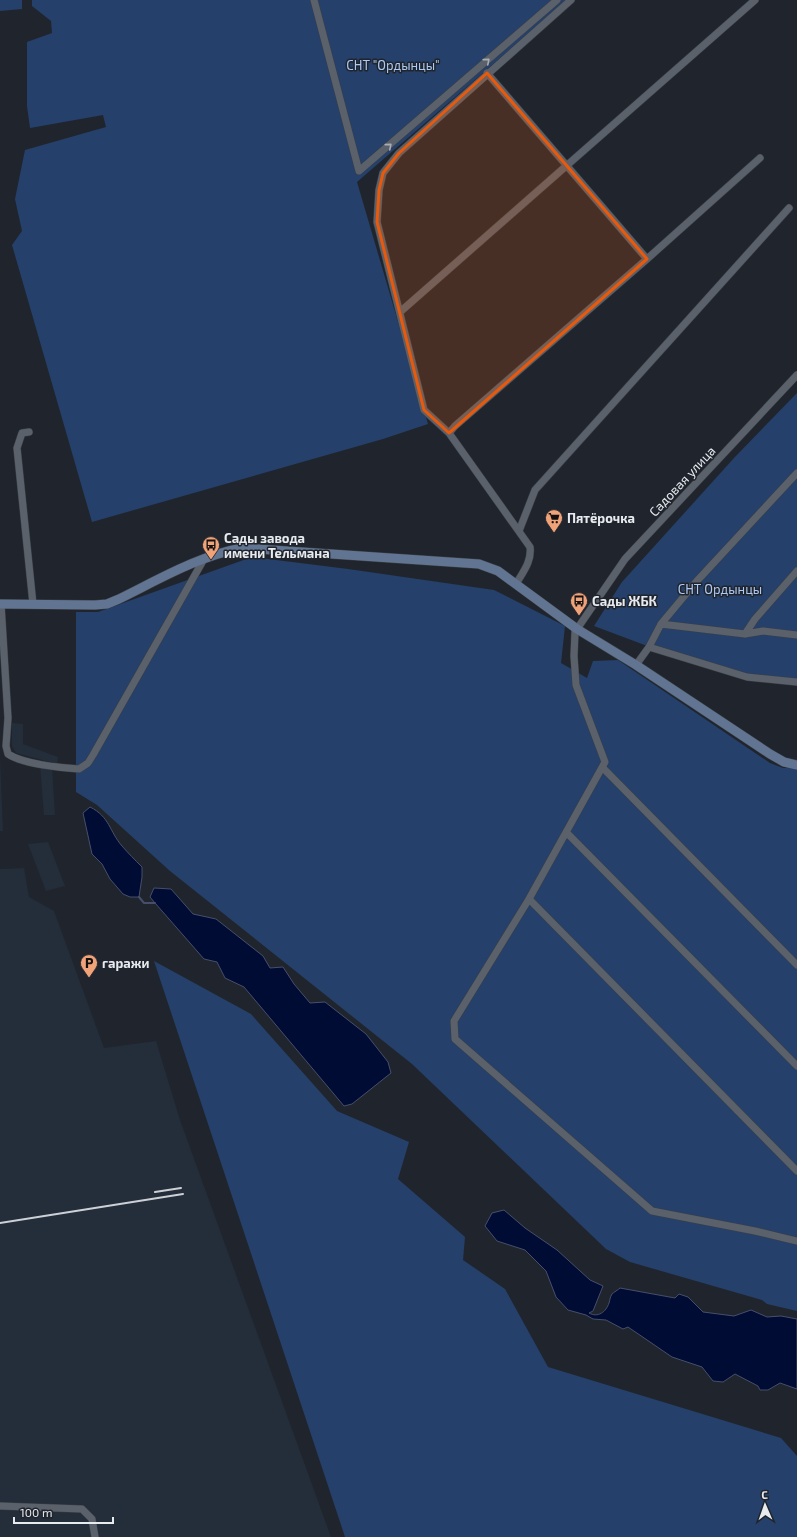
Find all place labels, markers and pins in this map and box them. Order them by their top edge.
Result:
supermarket icon: Пятёрочка [544,508,564,533]
place label: Пятёрочка [567,510,635,526]
place label: Сады завода имени Тельмана [224,530,330,561]
bus stop icon: Сады завода имени Тельмана [201,535,221,560]
bus stop icon: Сады ЖБК [569,591,589,616]
place label: Сады ЖБК [592,593,658,609]
parking icon: гаражи [79,953,99,978]
place label: гаражи [102,955,149,971]

